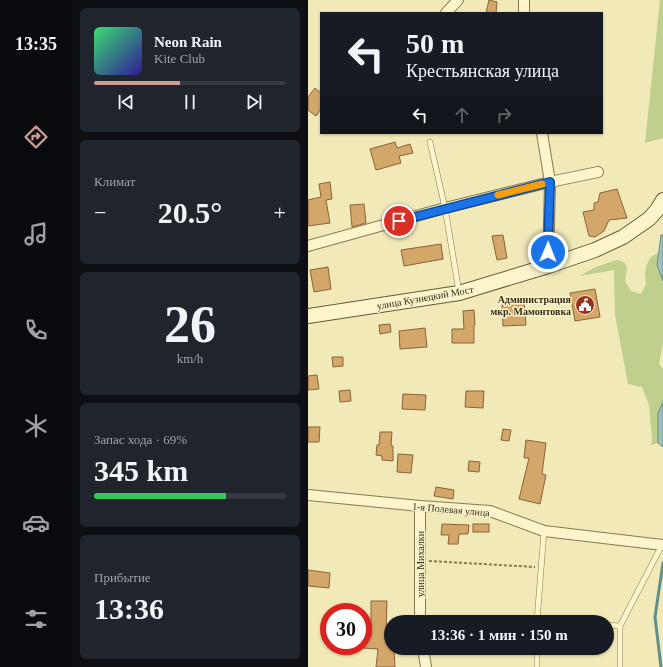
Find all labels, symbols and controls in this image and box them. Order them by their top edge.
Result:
icon: left [340,28,392,80]
text: 50 m [406,28,464,59]
text: 13:35 [15,34,57,54]
text: Neon Rain [154,34,222,50]
text: Kite Club [154,51,205,66]
text: Крестьянская улица [406,61,559,81]
icon: previous [115,91,137,113]
icon: pause [179,91,201,113]
icon: next [243,91,265,113]
icon: left [409,104,431,126]
icon: ahead [451,104,473,126]
icon: right [493,104,515,126]
icon: directions [22,123,50,151]
text: Климат [94,174,135,189]
text: 20.5° [158,196,222,229]
text: − [94,200,106,225]
text: + [274,200,286,225]
pin [382,204,416,238]
icon: arrive [388,210,410,232]
icon: music [22,220,50,248]
position arrow [527,231,569,273]
street label: улица Кузнецкий Мост [376,283,475,311]
place label: Администрация мкр. Мамонтовка [490,294,572,317]
public building icon: Администрация мкр. Мамонтовка [574,294,596,316]
text: 26 [164,296,216,353]
icon: phone [22,316,50,344]
text: km/h [177,351,203,366]
icon: climate [22,412,50,440]
text: Запас хода · 69% [94,432,187,447]
text: 345 km [94,454,188,487]
street label: 1-я Полевая улица [412,501,491,518]
icon: car [22,509,50,537]
street label: улица Михалки [415,530,426,597]
text: Прибытие [94,570,151,585]
text: 13:36 [94,592,164,625]
speed limit sign: 30 [320,603,372,655]
icon: filters [22,605,50,633]
text: 13:36 · 1 мин · 150 m [430,627,568,643]

